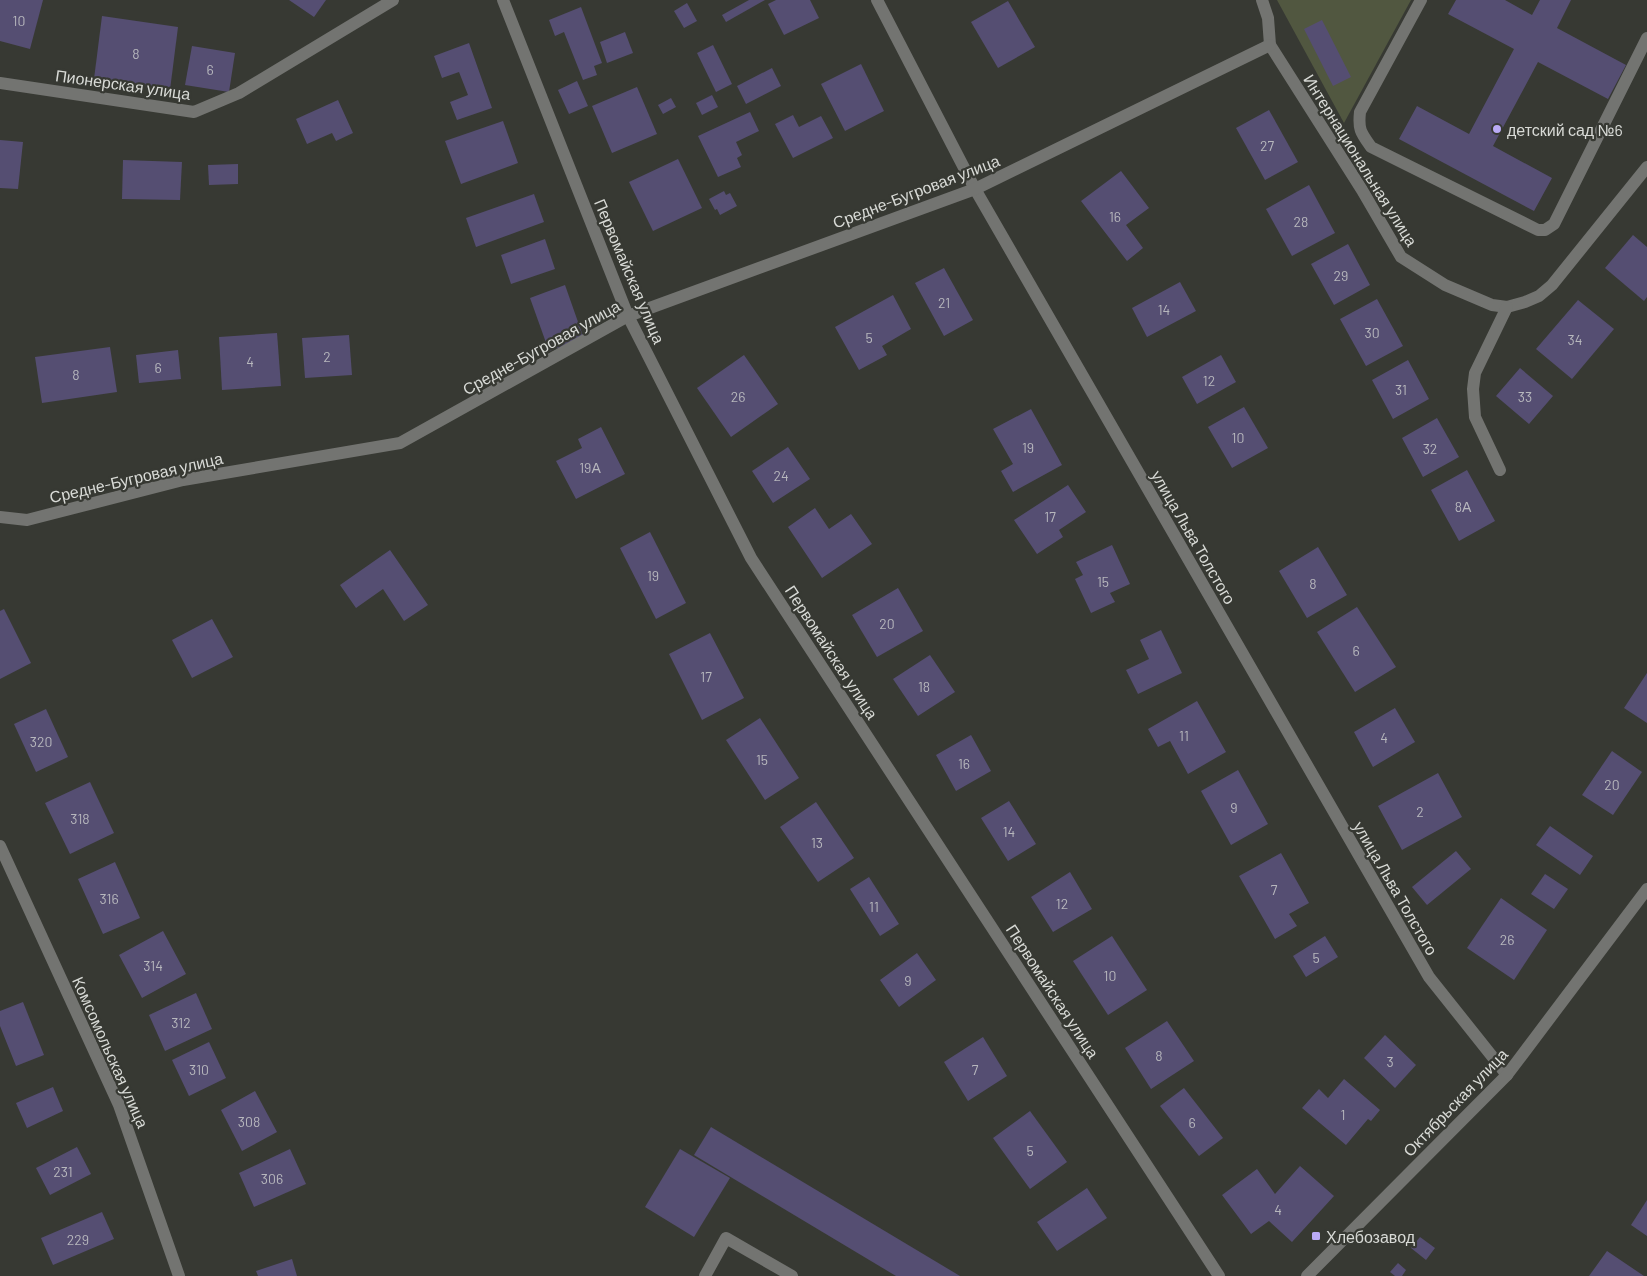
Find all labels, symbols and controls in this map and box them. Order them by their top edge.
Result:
house number: 10 [13,12,25,29]
house number: 8 [132,45,140,62]
house number: 6 [206,61,214,78]
street label: Пионерская улица [54,65,192,103]
street label: Интернациональная улица [1300,71,1422,249]
place label: детский сад №6 [1507,120,1623,139]
marker: детский сад №6 [1491,123,1503,135]
house number: 27 [1260,137,1274,154]
street label: Средне-Бугровая улица [830,150,1002,232]
street label: Первомайская улица [591,196,669,346]
house number: 16 [1109,208,1121,225]
house number: 28 [1294,213,1308,230]
house number: 29 [1334,267,1348,284]
house number: 21 [938,294,950,311]
street label: Средне-Бугровая улица [459,296,623,398]
house number: 14 [1158,301,1170,318]
house number: 30 [1364,324,1380,341]
house number: 5 [865,329,873,346]
house number: 34 [1568,331,1582,348]
house number: 2 [323,348,331,365]
house number: 4 [246,353,254,370]
house number: 6 [154,359,162,376]
house number: 8 [72,366,80,383]
house number: 12 [1203,372,1215,389]
house number: 31 [1395,381,1407,398]
house number: 26 [731,388,745,405]
house number: 33 [1518,388,1532,405]
house number: 10 [1232,429,1244,446]
house number: 19 [1022,439,1034,456]
house number: 32 [1423,440,1437,457]
street label: Средне-Бугровая улица [48,448,225,506]
house number: 19А [579,459,601,476]
house number: 24 [773,467,789,484]
street label: улица Льва Толстого [1148,467,1240,607]
house number: 8А [1455,498,1472,515]
house number: 17 [1044,508,1056,525]
house number: 19 [647,567,659,584]
house number: 15 [1097,573,1109,590]
house number: 8 [1309,575,1317,592]
street label: Первомайская улица [782,582,882,722]
house number: 20 [879,615,895,632]
house number: 6 [1352,642,1360,659]
house number: 17 [700,668,712,685]
house number: 18 [918,678,930,695]
house number: 11 [1179,727,1189,744]
house number: 4 [1380,729,1388,746]
house number: 320 [30,733,52,750]
house number: 15 [756,751,768,768]
house number: 16 [958,755,970,772]
house number: 20 [1604,776,1620,793]
house number: 9 [1230,799,1238,816]
house number: 2 [1416,803,1424,820]
house number: 318 [70,810,90,827]
street label: улица Льва Толстого [1350,818,1442,958]
house number: 14 [1003,823,1015,840]
house number: 13 [811,834,823,851]
house number: 7 [1271,881,1278,898]
house number: 316 [99,890,119,907]
house number: 12 [1056,895,1068,912]
house number: 11 [869,898,879,915]
street label: Первомайская улица [1003,921,1103,1061]
house number: 26 [1500,931,1514,948]
house number: 5 [1312,949,1320,966]
house number: 314 [143,957,163,974]
house number: 10 [1104,967,1116,984]
house number: 9 [904,972,912,989]
street label: Комсомольская улица [69,973,153,1131]
house number: 312 [171,1014,191,1031]
street label: Октябрьская улица [1399,1044,1511,1160]
house number: 8 [1155,1047,1163,1064]
house number: 3 [1386,1053,1394,1070]
house number: 310 [189,1061,209,1078]
house number: 7 [972,1061,979,1078]
house number: 1 [1341,1106,1345,1123]
house number: 308 [238,1113,260,1130]
house number: 6 [1188,1114,1196,1131]
house number: 5 [1026,1142,1034,1159]
house number: 231 [53,1163,73,1180]
house number: 306 [261,1170,283,1187]
house number: 4 [1274,1201,1282,1218]
place label: Хлебозавод [1326,1227,1416,1246]
marker: Хлебозавод [1310,1230,1322,1242]
house number: 229 [67,1231,89,1248]

